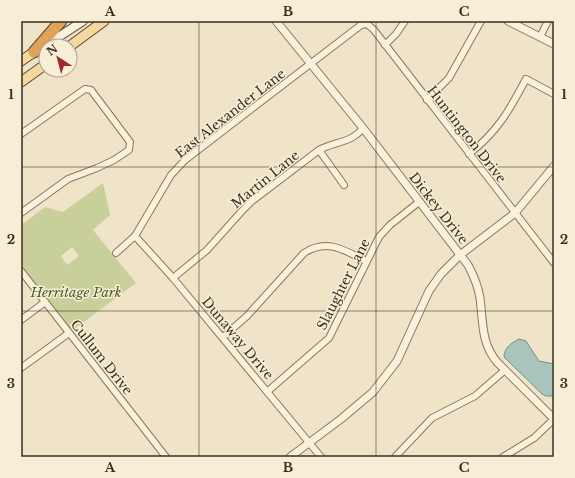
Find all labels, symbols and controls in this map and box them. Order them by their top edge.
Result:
text: A [104,3,116,20]
text: B [283,3,293,20]
text: C [459,3,470,20]
north arrow [38,38,78,78]
text: N [44,41,61,59]
street label: East Alexander Lane [172,65,289,162]
street label: Huntington Drive [423,82,510,186]
text: 1 [8,86,14,103]
text: 1 [561,86,567,103]
street label: Martin Lane [228,147,303,212]
street label: Dickey Drive [405,169,472,248]
text: 2 [7,231,15,248]
text: 2 [560,231,568,248]
street label: Slaughter Lane [313,236,374,333]
park label: Herritage Park [30,284,122,301]
street label: Dunaway Drive [198,293,277,383]
street label: Cullum Drive [67,316,136,398]
text: 3 [7,375,15,392]
text: 3 [560,375,568,392]
text: A [104,459,116,476]
text: B [283,459,293,476]
text: C [459,459,470,476]

